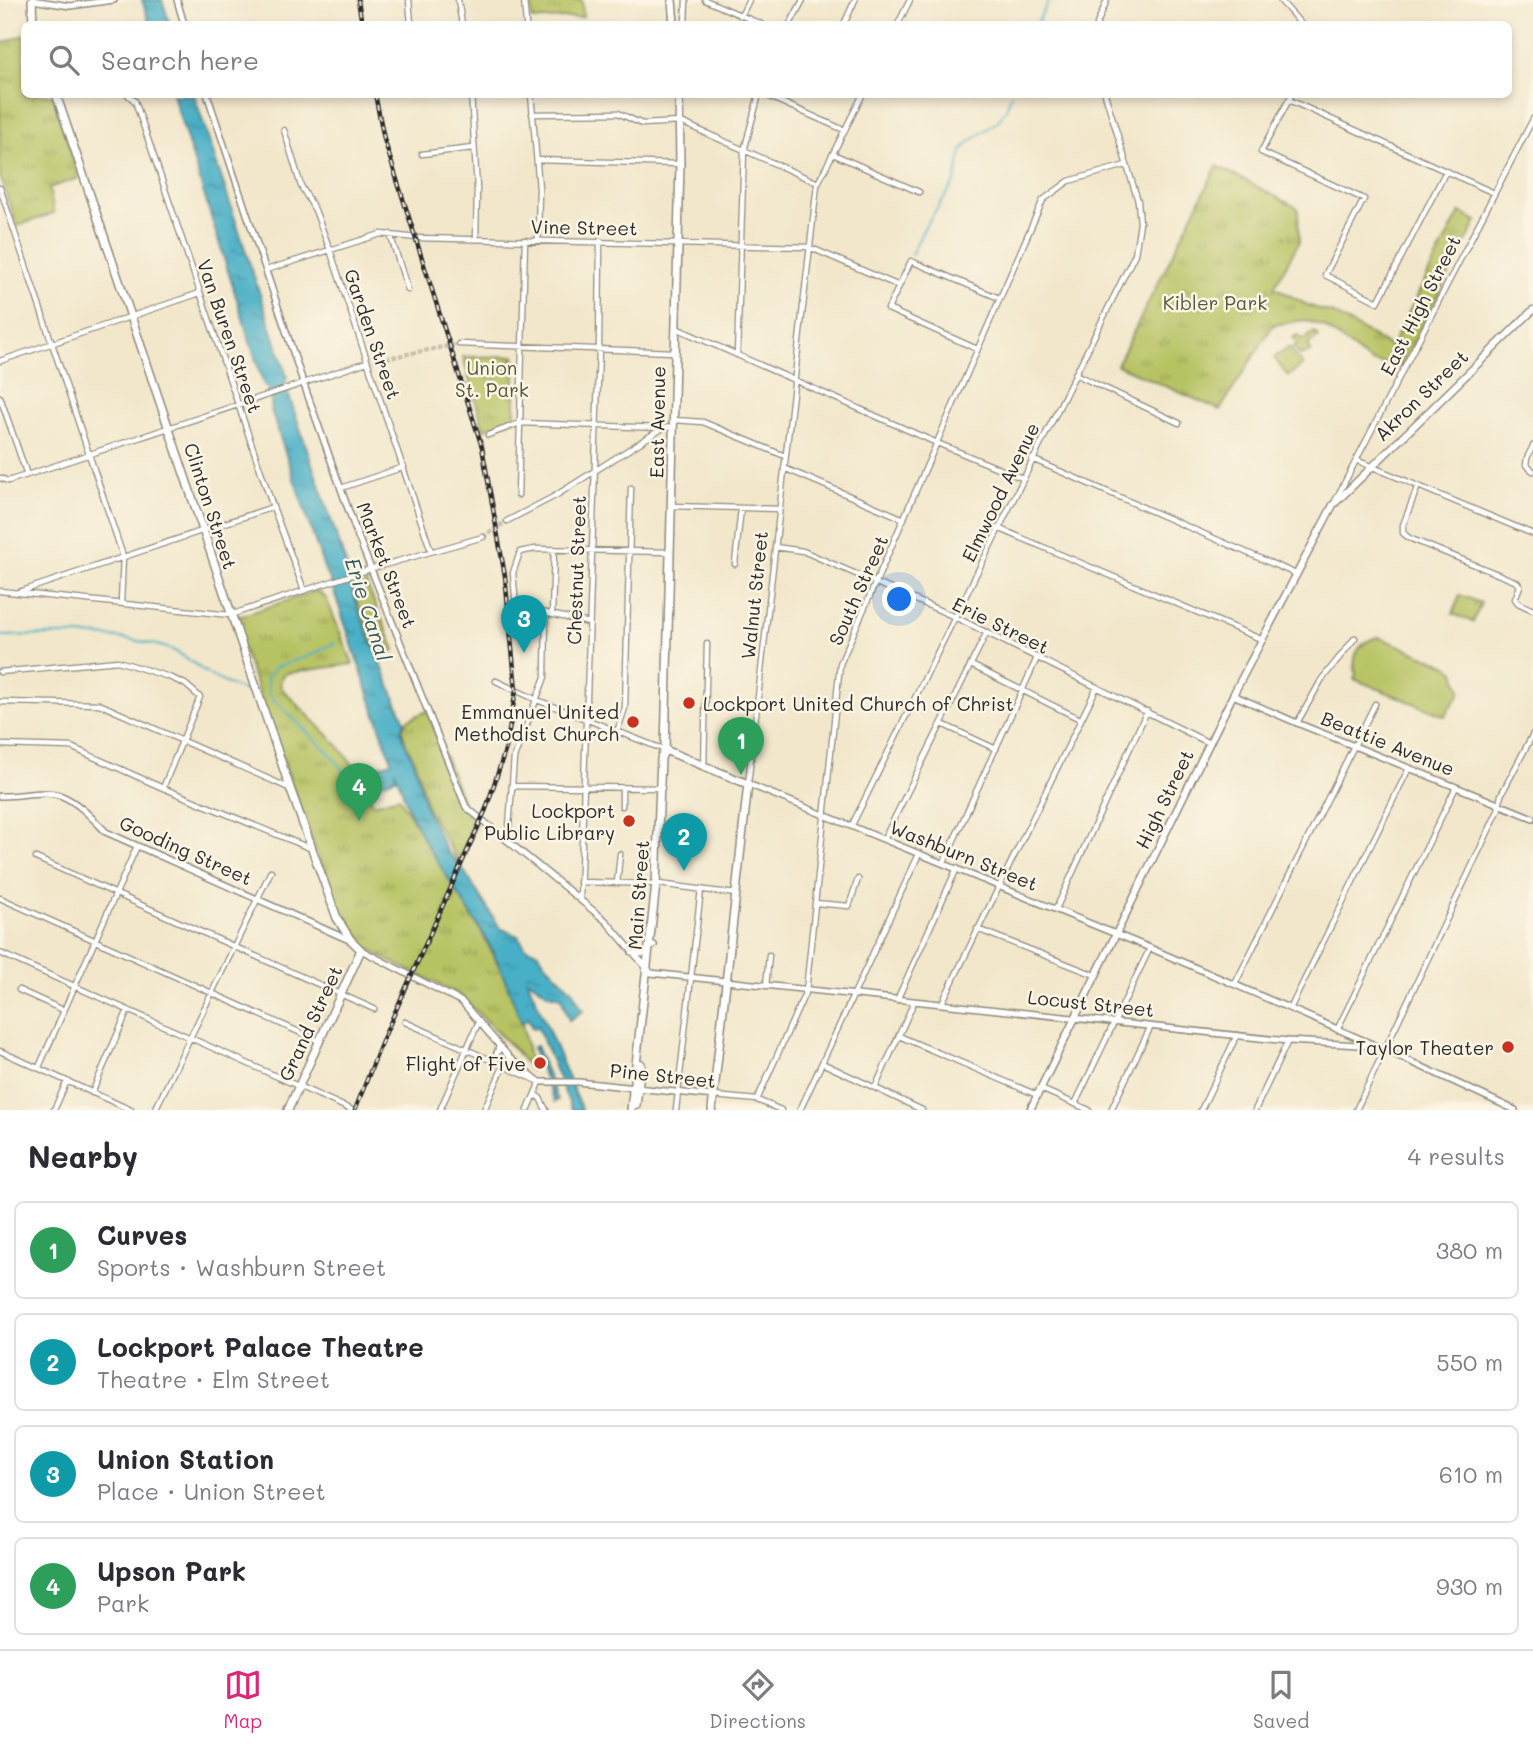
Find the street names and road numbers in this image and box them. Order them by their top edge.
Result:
street label: Vine Street [530,214,638,240]
street label: East High Street [1374,231,1466,379]
street label: Van Buren Street [192,256,268,416]
street label: Garden Street [339,265,407,403]
street label: Akron Street [1369,344,1473,446]
street label: East Avenue [644,366,670,478]
street label: Elmwood Avenue [955,418,1045,566]
street label: Clinton Street [179,440,243,572]
street label: Chestnut Street [561,495,591,645]
street label: Market Street [351,498,423,632]
street label: Walnut Street [735,529,773,661]
street label: South Street [823,531,893,649]
street label: Erie Street [949,591,1053,659]
street label: Beattie Avenue [1318,705,1458,781]
street label: High Street [1129,745,1199,853]
street label: Gooding Street [116,810,256,890]
street label: Washburn Street [886,814,1042,896]
street label: Main Street [622,839,654,951]
street label: Grand Street [272,961,348,1085]
street label: Locust Street [1027,984,1155,1022]
street label: Pine Street [609,1057,717,1093]

